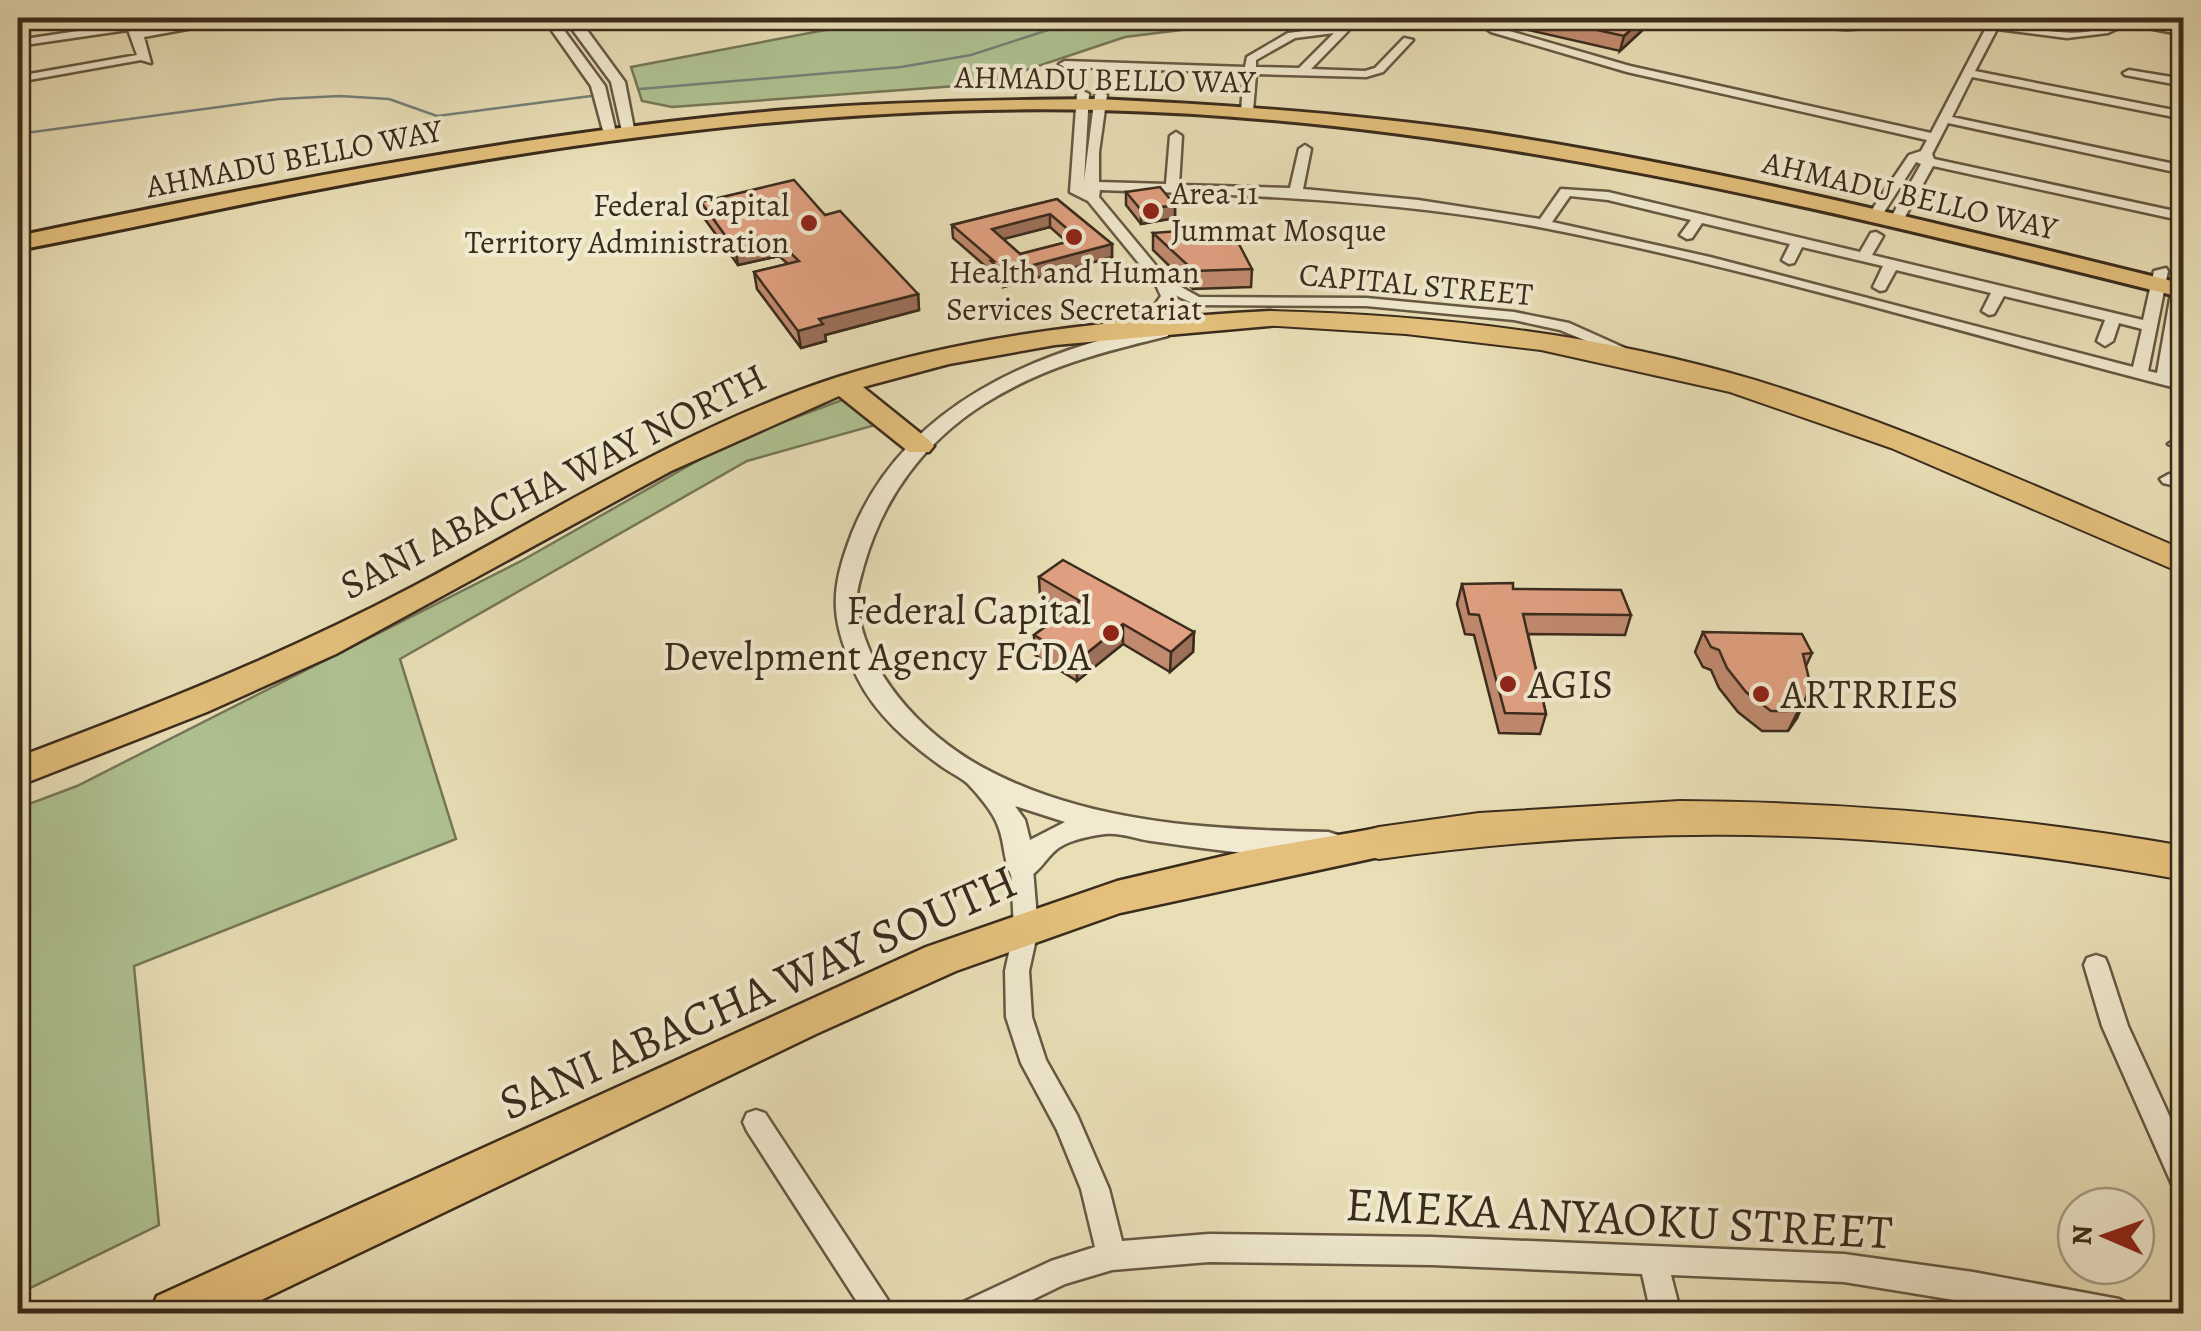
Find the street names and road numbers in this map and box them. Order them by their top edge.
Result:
street label: AHMADU BELLO WAY [953,54,1256,104]
street label: AHMADU BELLO WAY [141,108,447,208]
street label: AHMADU BELLO WAY [1758,140,2062,250]
street label: CAPITAL STREET [1297,252,1535,316]
street label: SANI ABACHA WAY NORTH [330,349,776,613]
street label: SANI ABACHA WAY SOUTH [489,848,1027,1136]
street label: EMEKA ANYAOKU STREET [1344,1171,1894,1265]

